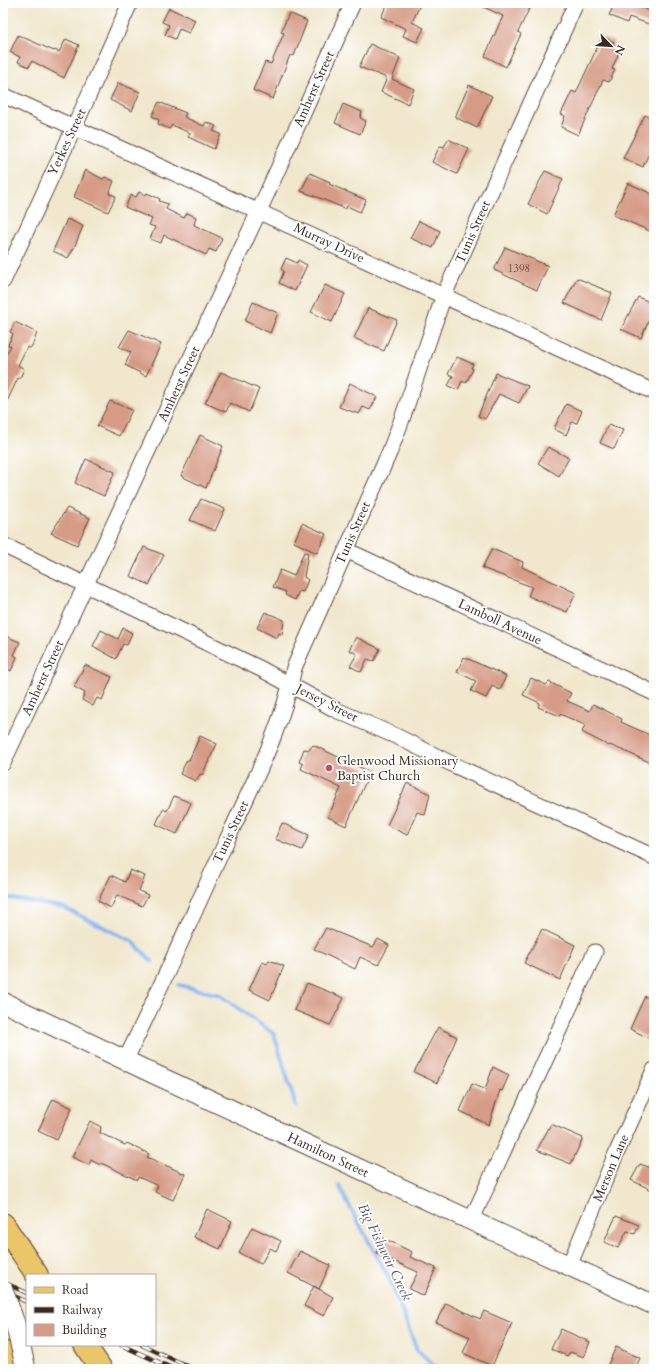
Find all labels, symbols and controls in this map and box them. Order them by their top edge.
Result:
north arrow [591,26,631,66]
text: N [611,43,628,58]
street label: Amherst Street [289,48,339,130]
street label: Yerkes Street [44,105,90,179]
street label: Tunis Street [451,198,495,266]
street label: Murray Drive [291,219,367,267]
house number: 1398 [508,261,530,276]
street label: Amherst Street [154,343,204,425]
street label: Tunis Street [331,499,375,567]
street label: Lamboll Avenue [455,595,545,649]
street label: Amherst Street [18,637,68,719]
street label: Jersey Street [291,679,361,726]
place label: Glenwood Missionary Baptist Church [337,752,459,785]
marker: Glenwood Missionary Baptist Church [324,763,334,773]
street label: Tunis Street [209,798,253,866]
street label: Hamilton Street [284,1128,372,1182]
street label: Merson Lane [589,1131,633,1205]
water label: Big Fishweir Creek [353,1200,417,1304]
legend [26,1274,156,1346]
text: Road [62,1282,89,1298]
text: Railway [62,1302,104,1318]
text: Building [62,1322,107,1338]

